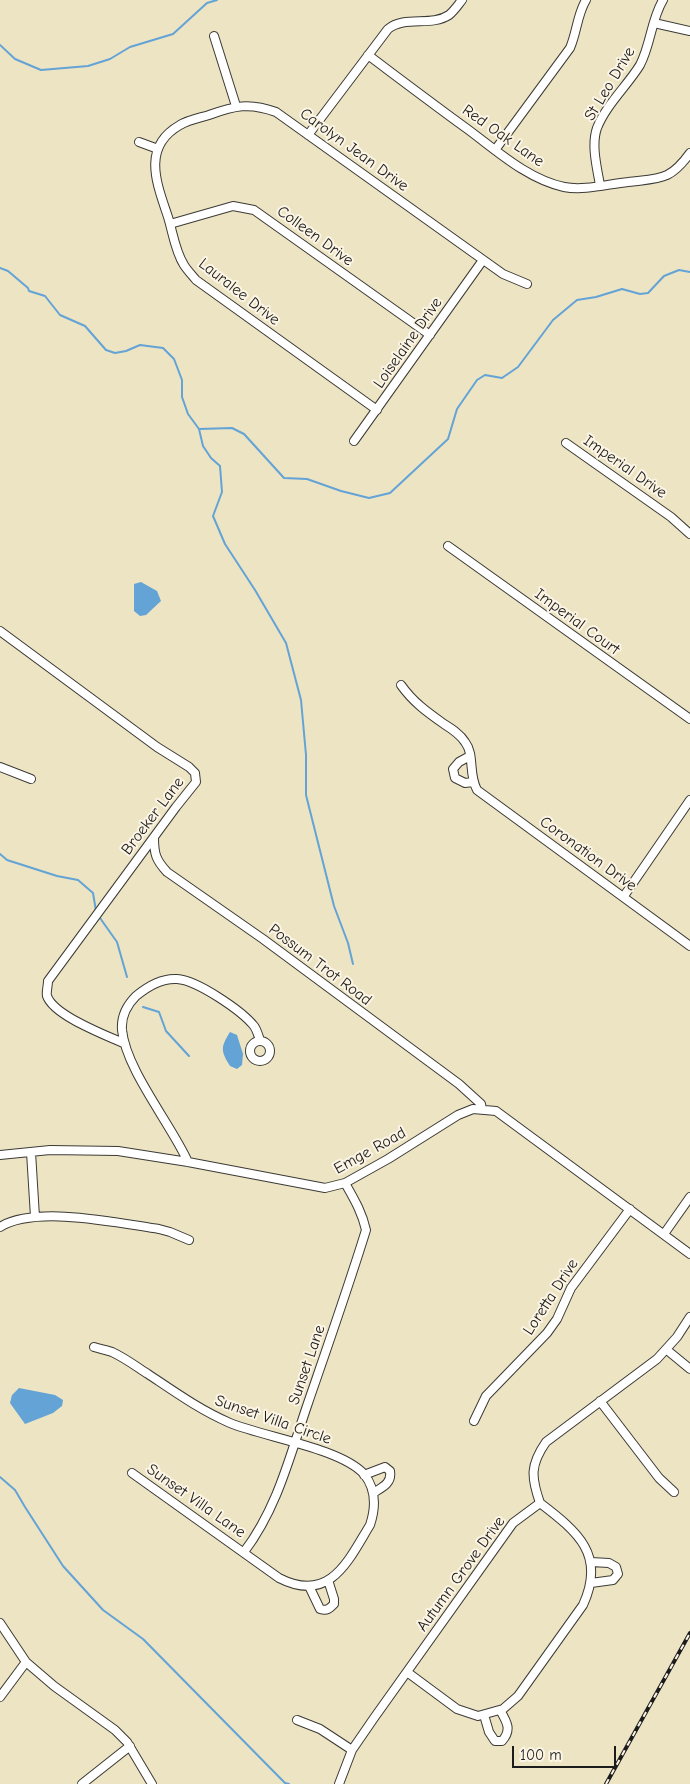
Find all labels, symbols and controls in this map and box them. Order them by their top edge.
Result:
street label: St Leo Drive [580,44,640,124]
street label: Red Oak Lane [458,101,548,171]
street label: Carolyn Jean Drive [296,104,412,196]
street label: Colleen Drive [273,202,357,270]
street label: Lauralee Drive [195,254,283,330]
street label: Loiselaine Drive [370,294,446,392]
street label: Imperial Drive [580,431,670,503]
street label: Imperial Court [531,585,623,659]
street label: Broeker Lane [118,773,188,859]
street label: Coronation Drive [536,812,640,896]
street label: Possum Trot Road [265,920,375,1010]
street label: Emge Road [331,1123,409,1179]
street label: Loretta Drive [519,1255,583,1339]
street label: Sunset Lane [284,1323,330,1407]
street label: Sunset Villa Circle [212,1391,334,1449]
street label: Sunset Villa Lane [143,1460,249,1542]
street label: Autumn Grove Drive [413,1513,509,1635]
scale bar [515,1736,619,1768]
text: 100 m [520,1746,562,1764]

